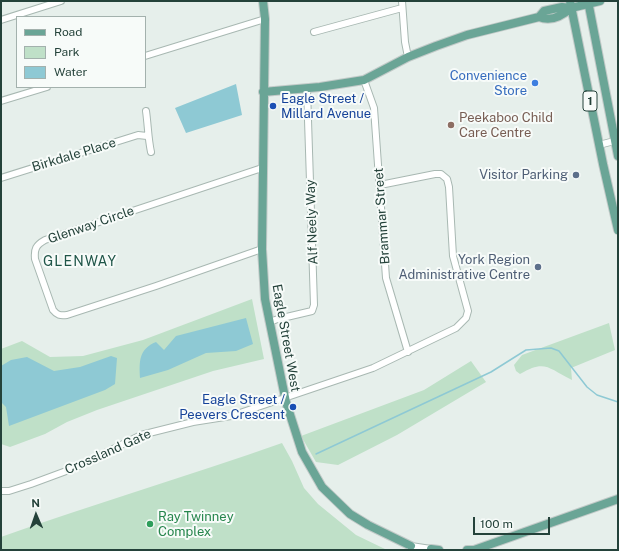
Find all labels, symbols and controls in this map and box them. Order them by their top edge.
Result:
legend [16,16,146,88]
text: Road [54,25,82,39]
text: Park [54,45,80,59]
text: Water [54,65,87,79]
place label: Convenience Store [450,68,527,99]
marker: Convenience Store [530,78,540,88]
place label: Eagle Street / Millard Avenue [281,91,371,122]
road number: 1 [583,91,597,111]
marker: Eagle Street / Millard Avenue [268,101,278,111]
place label: Peekaboo Child Care Centre [459,110,553,141]
marker: Peekaboo Child Care Centre [446,120,456,130]
street label: Birkdale Place [30,135,118,175]
street label: Brammar Street [371,167,393,265]
place label: Visitor Parking [479,167,568,183]
marker: Visitor Parking [571,170,581,180]
street label: Alf Neely Way [303,179,321,265]
street label: Glenway Circle [46,203,136,247]
place label: York Region Administrative Centre [398,252,530,283]
district label: GLENWAY [43,254,117,270]
marker: York Region Administrative Centre [533,262,543,272]
street label: Eagle Street West [269,283,303,393]
place label: Eagle Street / Peevers Crescent [179,392,285,423]
marker: Eagle Street / Peevers Crescent [288,402,298,412]
street label: Crossland Gate [63,426,153,478]
north arrow [16,495,56,535]
text: N [31,497,40,509]
place label: Ray Twinney Complex [158,509,234,540]
scale bar [475,509,552,535]
text: 100 m [480,517,513,531]
marker: Ray Twinney Complex [145,519,155,529]

